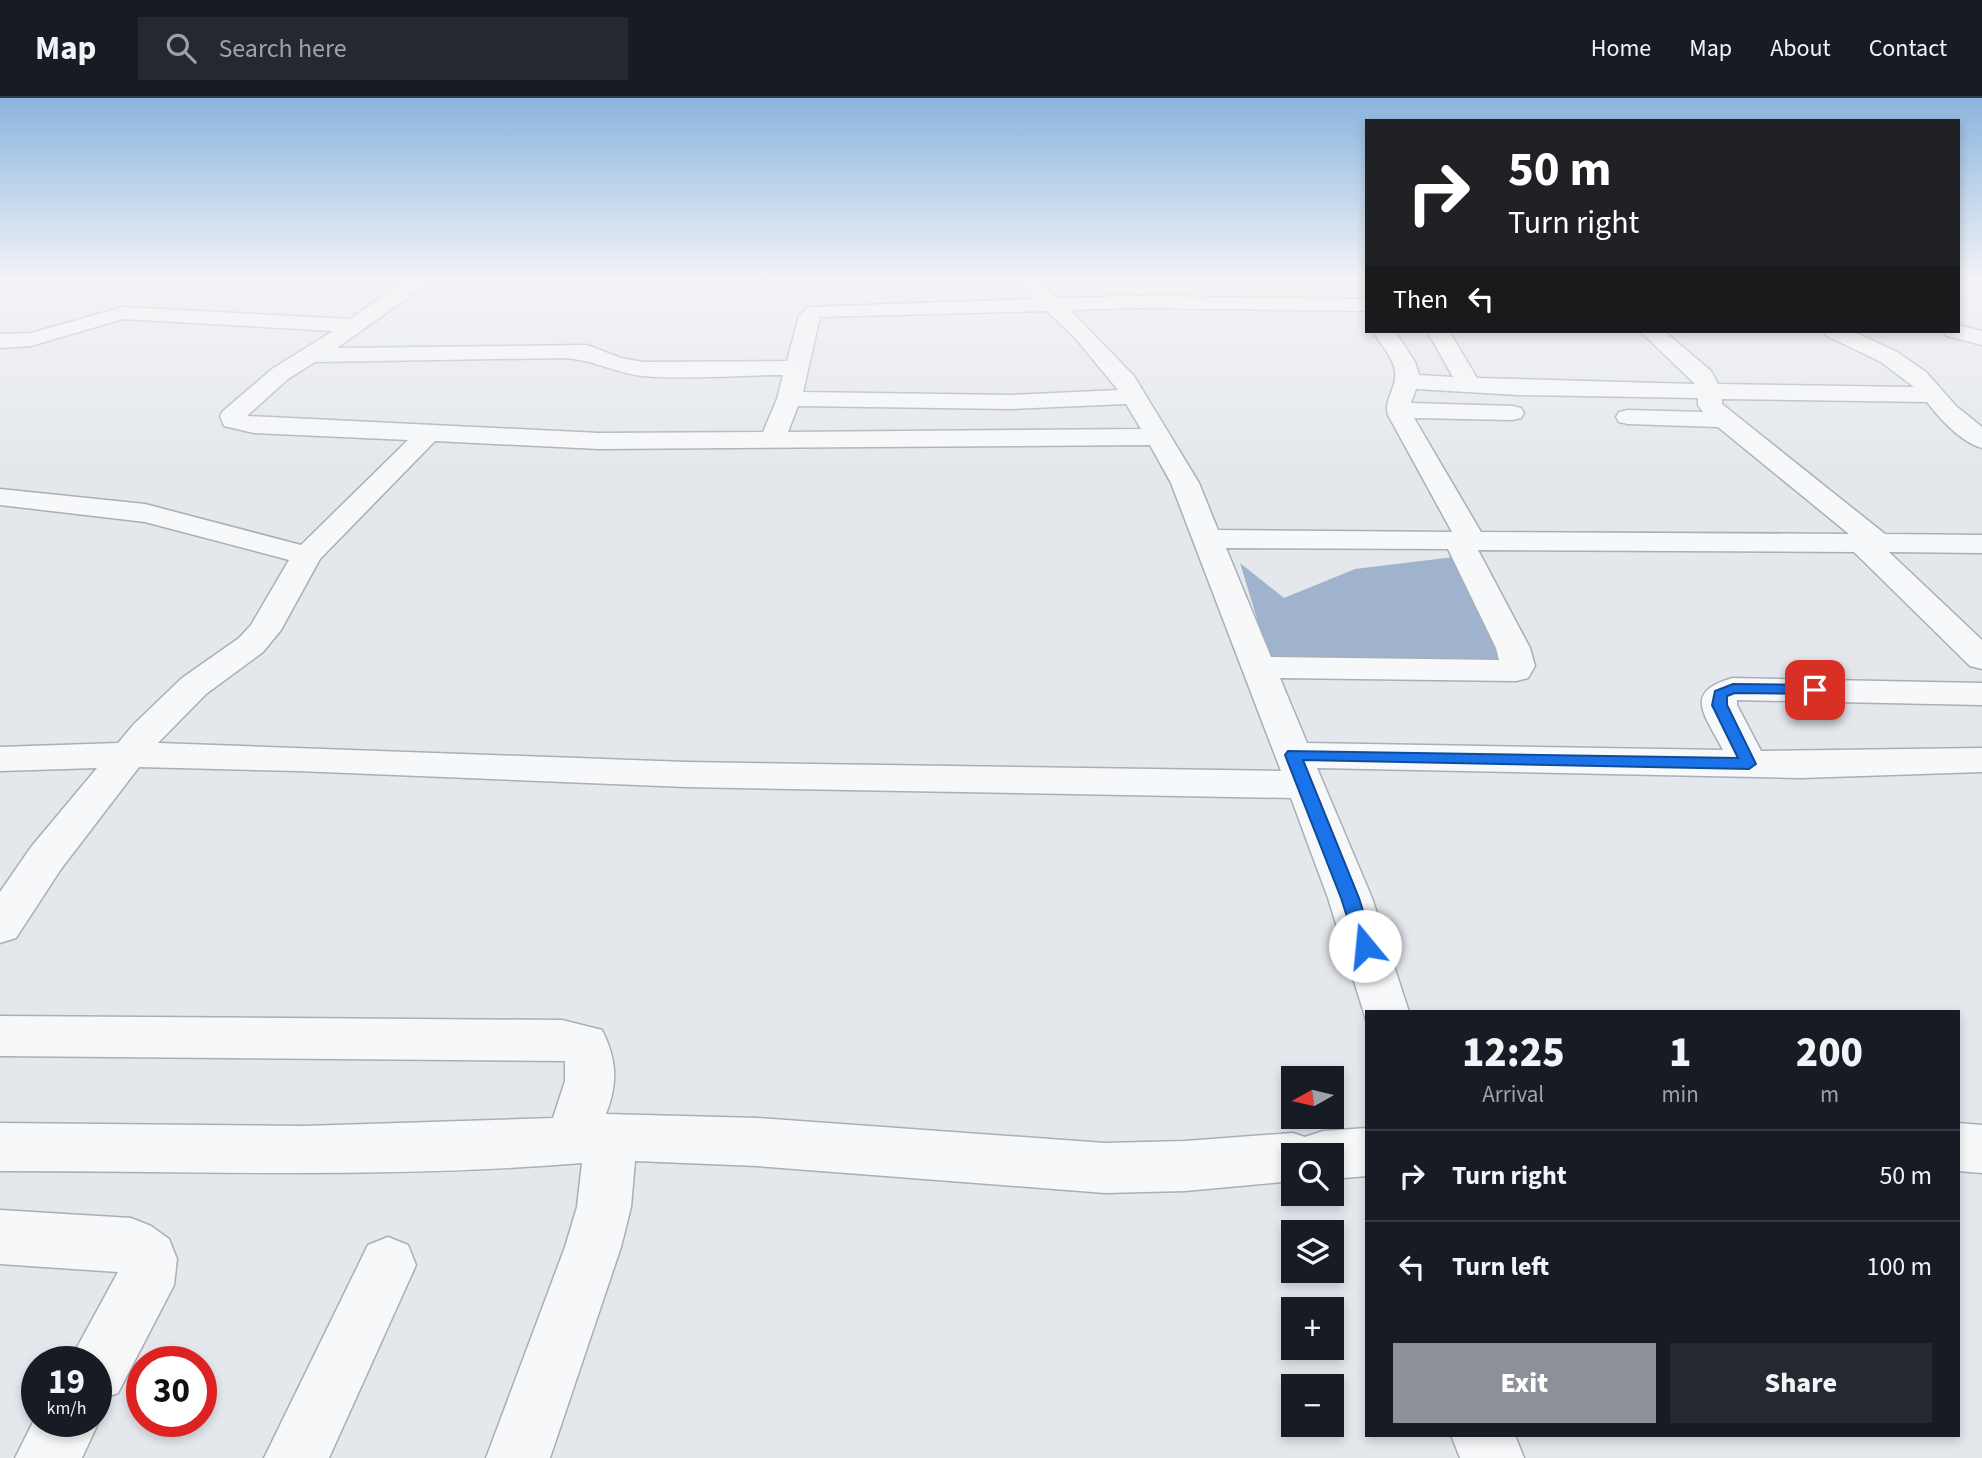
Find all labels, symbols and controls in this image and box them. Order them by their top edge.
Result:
search box [138,17,628,80]
text: Map [35,25,96,72]
icon: search [162,29,200,67]
text: Search here [218,30,347,67]
text: Home [1591,31,1651,66]
text: Map [1689,31,1732,66]
text: About [1770,31,1831,66]
text: Contact [1869,31,1947,66]
text: 50 m [1508,135,1612,205]
icon: right [1393,147,1484,238]
text: Turn right [1508,200,1639,246]
icon: left [1462,280,1500,318]
text: Then [1393,281,1448,318]
pin [1785,660,1845,720]
icon: arrive [1796,671,1834,709]
position arrow [1328,909,1402,983]
text: 12:25 [1462,1023,1565,1083]
text: 1 [1669,1023,1691,1083]
text: 200 [1796,1023,1863,1083]
north arrow [1281,1066,1344,1129]
map controls [1281,1066,1344,1437]
text: Arrival [1482,1078,1544,1111]
text: min [1662,1078,1699,1111]
text: m [1820,1078,1839,1111]
button: search [1281,1143,1344,1206]
icon: right [1393,1157,1431,1195]
text: Turn right [1452,1157,1567,1194]
text: 50 m [1879,1157,1932,1194]
button: layers [1281,1220,1344,1283]
icon: left [1393,1248,1431,1286]
text: Turn left [1452,1248,1549,1285]
text: 100 m [1866,1248,1932,1285]
button: + [1281,1297,1344,1360]
button: Exit [1393,1343,1656,1423]
button: Share [1670,1343,1932,1423]
speed limit sign: 30 [126,1346,217,1437]
text: 19 [48,1357,85,1407]
button: − [1281,1374,1344,1437]
text: km/h [47,1396,86,1421]

